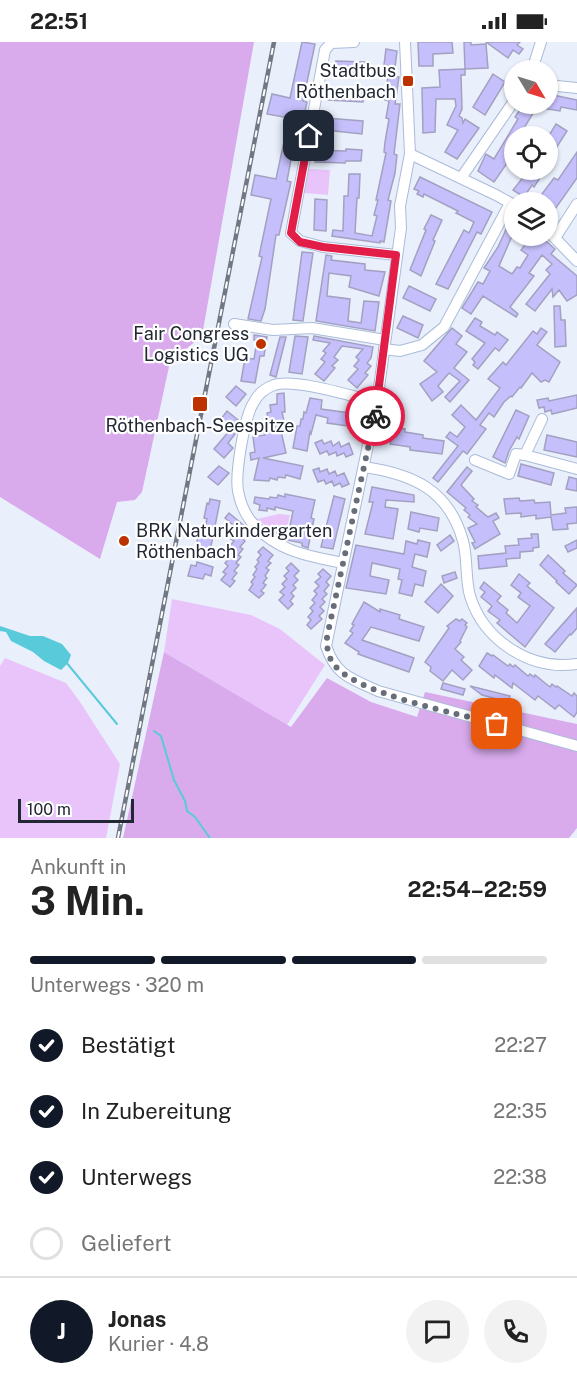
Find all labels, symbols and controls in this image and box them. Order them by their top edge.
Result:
text: 22:51 [30,8,88,34]
place label: Stadtbus Röthenbach [296,60,396,102]
north arrow [504,60,558,114]
map controls [504,60,558,246]
marker: Stadtbus Röthenbach [401,74,415,88]
pin [283,110,334,161]
icon: home [292,119,325,152]
button: locate [504,126,558,180]
button: layers [504,192,558,246]
place label: Fair Congress Logistics UG [133,323,249,365]
marker: Fair Congress Logistics UG [254,337,268,351]
courier [345,386,405,446]
marker: Röthenbach-Seespitze [191,395,209,413]
icon: bike [359,400,392,433]
place label: Röthenbach-Seespitze [105,415,295,436]
place label: BRK Naturkindergarten Röthenbach [136,520,332,562]
marker: BRK Naturkindergarten Röthenbach [117,534,131,548]
pin [471,698,522,749]
icon: bag [480,707,513,740]
scale bar [18,796,134,824]
text: 100 m [27,800,71,819]
text: Ankunft in [30,855,126,879]
text: 22:54–22:59 [408,876,547,902]
text: 3 Min. [30,878,145,924]
text: Unterwegs · 320 m [30,973,204,997]
icon: check [30,1029,63,1062]
text: Bestätigt [81,1032,176,1058]
text: 22:27 [494,1033,547,1057]
icon: check [30,1095,63,1128]
text: In Zubereitung [81,1098,232,1124]
text: 22:35 [493,1099,547,1123]
icon: check [30,1161,63,1194]
text: Unterwegs [81,1164,192,1190]
text: 22:38 [493,1165,547,1189]
text: Geliefert [81,1230,171,1256]
button: chat [406,1300,469,1363]
button: phone [484,1300,547,1363]
text: Jonas [108,1306,166,1332]
text: J [57,1318,66,1344]
text: Kurier · 4.8 [108,1332,209,1356]

